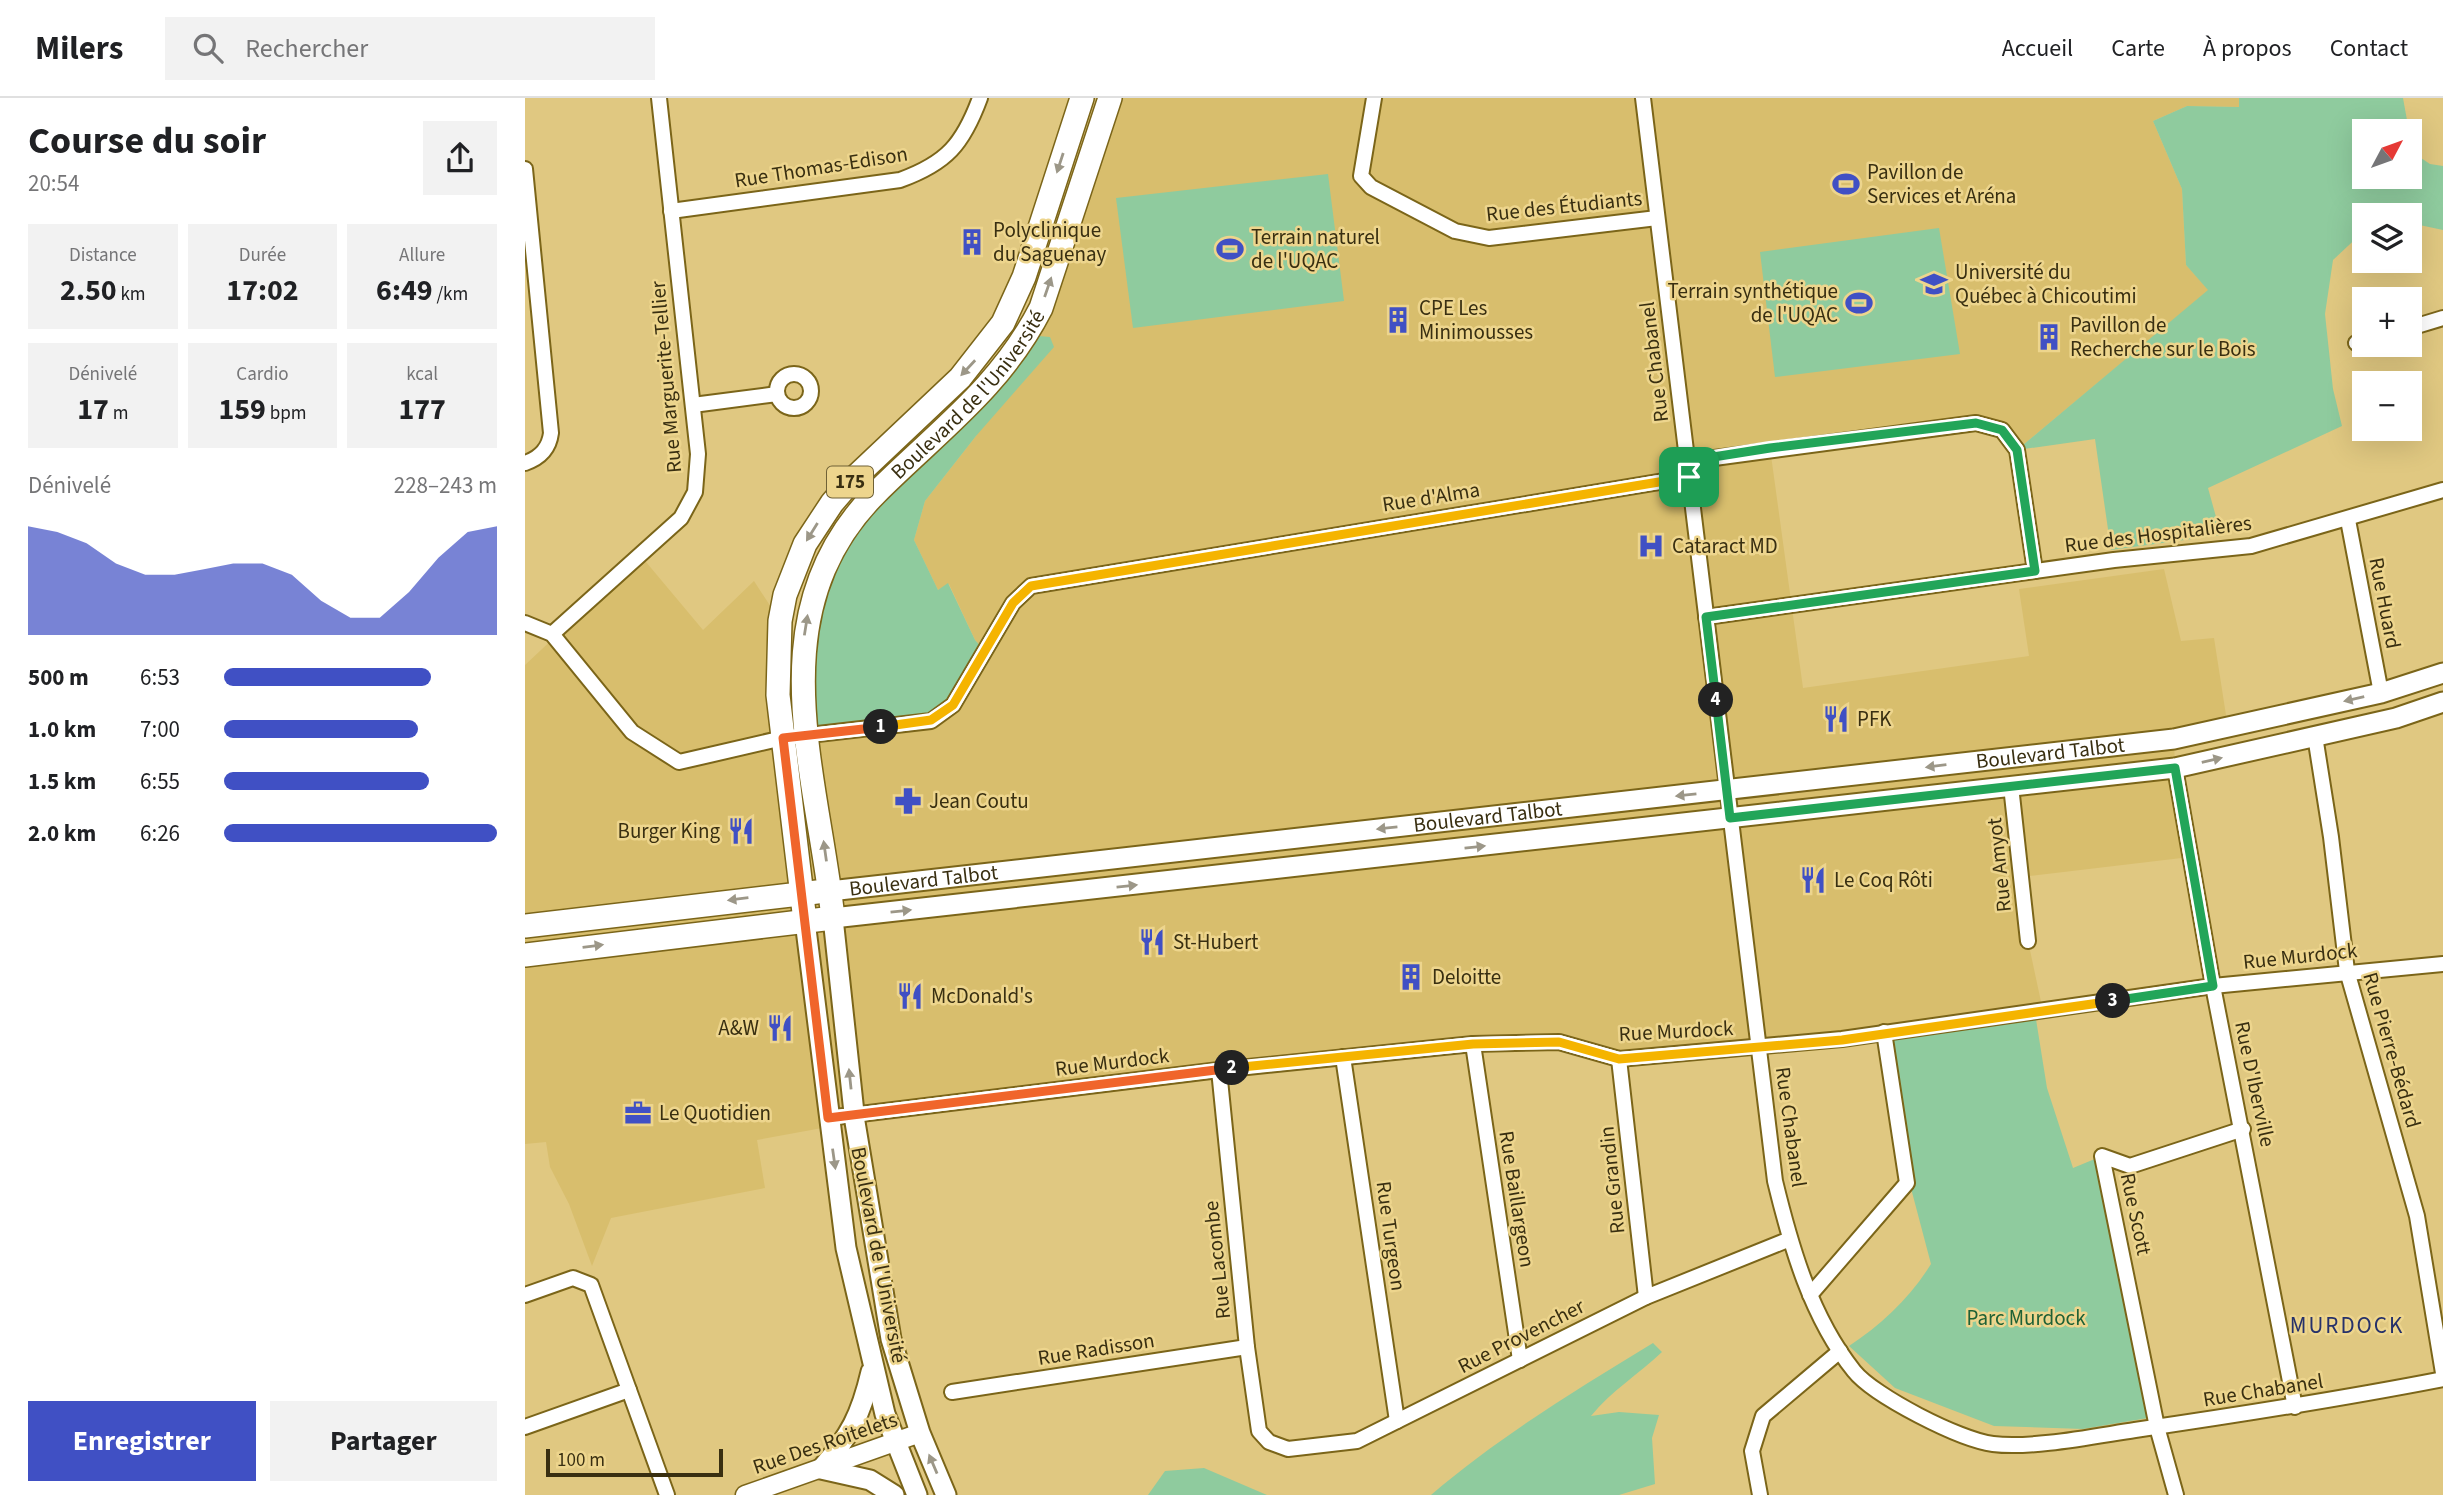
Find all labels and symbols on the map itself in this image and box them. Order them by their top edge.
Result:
north arrow [2352,119,2422,189]
street label: Rue Thomas-Edison [732,139,910,195]
one-way arrow [1055,153,1065,174]
place label: Pavillon de Services et Aréna [1867,157,2016,211]
sports icon: Pavillon de Services et Aréna [1831,169,1861,199]
street label: Rue des Étudiants [1484,183,1644,229]
place label: Polyclinique du Saguenay [993,215,1107,269]
place label: Terrain naturel de l'UQAC [1251,222,1380,276]
building icon: Polyclinique du Saguenay [957,227,987,257]
sports icon: Terrain naturel de l'UQAC [1215,234,1245,264]
place label: Université du Québec à Chicoutimi [1955,257,2137,311]
school or university icon: Université du Québec à Chicoutimi [1919,269,1949,299]
place label: Terrain synthétique de l'UQAC [1668,276,1838,330]
one-way arrow [1043,277,1054,298]
street label: Rue Marguerite-Tellier [643,279,689,474]
sports icon: Terrain synthétique de l'UQAC [1844,288,1874,318]
place label: CPE Les Minimousses [1419,293,1533,347]
street label: Rue Chabanel [1632,300,1676,424]
street label: Boulevard de l'Université [884,304,1052,486]
building icon: CPE Les Minimousses [1383,305,1413,335]
place label: Pavillon de Recherche sur le Bois [2070,310,2256,364]
building icon: Pavillon de Recherche sur le Bois [2034,322,2064,352]
one-way arrow [961,359,977,376]
pin [1659,447,1719,507]
road number: 175 [827,466,873,498]
street label: Rue d'Alma [1380,474,1482,520]
street label: Rue des Hospitalières [2063,508,2253,560]
one-way arrow [806,523,819,542]
hospital icon: Cataract MD [1636,531,1666,561]
place label: Cataract MD [1672,531,1778,561]
street label: Rue Huard [2361,555,2409,651]
one-way arrow [801,614,812,636]
pin: 4 [1699,682,1733,718]
one-way arrow [2343,694,2365,705]
restaurant icon: PFK [1821,704,1851,734]
place label: PFK [1857,704,1892,734]
pin: 1 [863,710,899,744]
street label: Boulevard Talbot [1974,730,2126,776]
one-way arrow [2201,754,2223,765]
one-way arrow [1925,761,1947,772]
pharmacy icon: Jean Coutu [893,786,923,816]
place label: Jean Coutu [929,786,1029,816]
one-way arrow [1675,789,1697,800]
street label: Boulevard Talbot [1412,793,1564,840]
place label: Burger King [618,816,720,846]
restaurant icon: Burger King [726,816,756,846]
street label: Rue Amyot [1979,816,2019,914]
one-way arrow [1376,823,1398,834]
one-way arrow [819,840,830,862]
one-way arrow [1464,841,1486,852]
street label: Boulevard Talbot [847,857,999,904]
restaurant icon: Le Coq Rôti [1798,865,1828,895]
place label: Le Coq Rôti [1834,865,1933,895]
one-way arrow [1117,880,1139,891]
one-way arrow [727,894,749,905]
one-way arrow [890,905,912,916]
restaurant icon: St-Hubert [1137,927,1167,957]
place label: St-Hubert [1173,927,1258,957]
street label: Rue Murdock [2241,935,2359,977]
one-way arrow [582,941,604,952]
building icon: Deloitte [1396,962,1426,992]
place label: Deloitte [1432,962,1501,992]
street label: Rue Pierre-Bédard [2355,969,2429,1131]
restaurant icon: McDonald's [895,981,925,1011]
place label: McDonald's [931,981,1033,1011]
pin: 3 [2095,984,2131,1018]
place label: A&W [718,1013,759,1043]
restaurant icon: A&W [765,1013,795,1043]
street label: Rue Murdock [1618,1013,1735,1049]
street label: Rue D'Iberville [2227,1018,2283,1150]
street label: Rue Murdock [1053,1040,1171,1084]
pin: 2 [1215,1051,1249,1086]
street label: Rue Chabanel [1768,1065,1814,1189]
one-way arrow [844,1068,855,1090]
office icon: Le Quotidien [623,1098,653,1128]
place label: Le Quotidien [659,1098,771,1128]
street label: Rue Grandin [1591,1125,1633,1235]
street label: Rue Baillargeon [1491,1128,1543,1270]
street label: Boulevard de l'Université [843,1144,915,1366]
one-way arrow [829,1149,840,1171]
street label: Rue Scott [2113,1170,2159,1258]
street label: Rue Turgeon [1368,1179,1414,1293]
street label: Rue Lacombe [1196,1199,1238,1321]
street label: Rue Provencher [1452,1291,1590,1381]
park label: Parc Murdock [1966,1303,2086,1333]
district label: MURDOCK [2290,1309,2404,1342]
street label: Rue Radisson [1036,1325,1156,1373]
street label: Rue Chabanel [2201,1366,2325,1414]
street label: Rue Des Roitelets [749,1404,901,1482]
scale bar [546,1446,723,1478]
one-way arrow [927,1454,938,1475]

